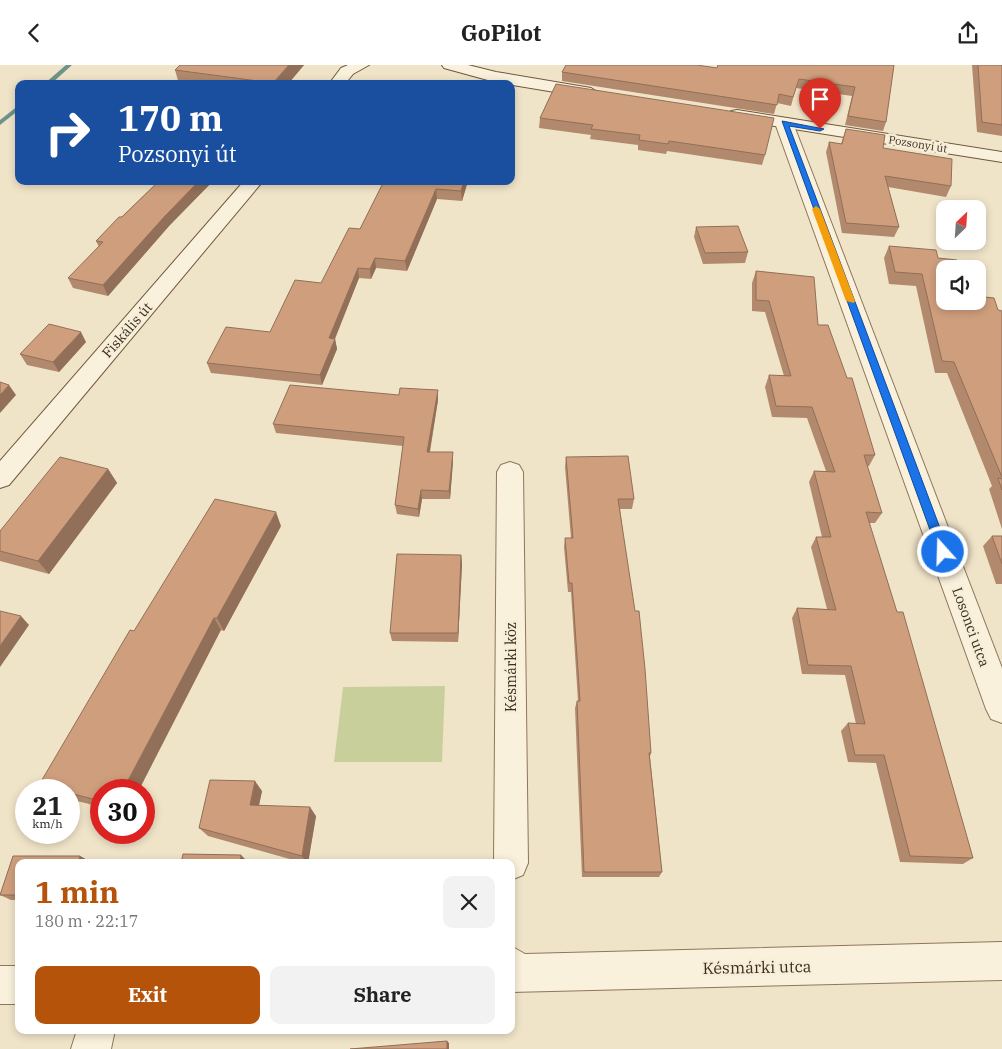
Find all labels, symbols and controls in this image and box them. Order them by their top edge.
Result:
text: GoPilot [461,18,541,47]
icon: back [20,19,48,47]
icon: share [954,19,982,47]
pin [799,78,841,129]
icon: arrive [806,85,834,113]
text: 170 m [118,95,223,141]
icon: right [35,100,100,165]
street label: Pozsonyi út [888,132,948,156]
text: Pozsonyi út [118,139,237,168]
north arrow [936,200,986,250]
map controls [936,200,986,310]
button: sound [936,260,986,310]
street label: Fiskális út [98,298,156,361]
position arrow [916,525,968,577]
street label: Losonci utca [948,585,994,670]
street label: Késmárki köz [502,622,520,712]
speed limit sign: 30 [90,779,155,844]
text: 21 [32,789,63,822]
text: km/h [32,816,63,831]
text: 1 min [35,872,119,911]
button: close [443,876,495,928]
text: 180 m · 22:17 [35,911,138,931]
street label: Késmárki utca [702,956,812,978]
button: Exit [35,966,260,1024]
button: Share [270,966,495,1024]

